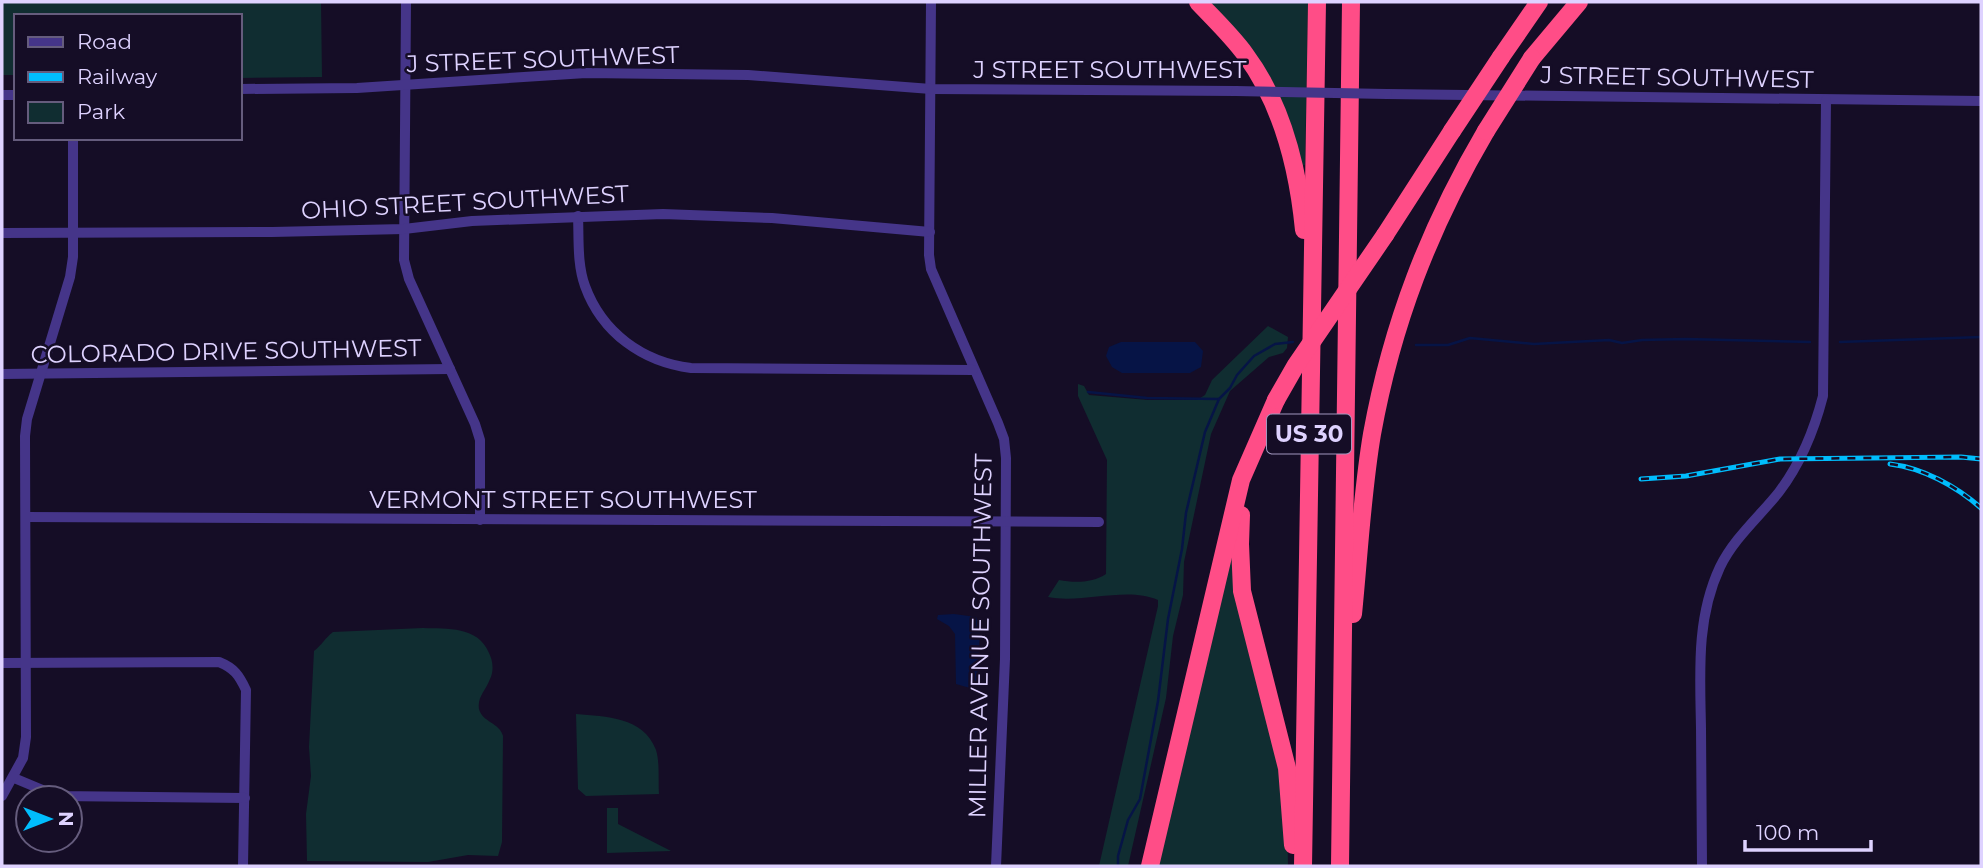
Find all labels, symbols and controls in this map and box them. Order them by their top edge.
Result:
legend [14,14,242,140]
text: Road [77,29,132,54]
street label: J STREET SOUTHWEST [405,40,680,78]
street label: J STREET SOUTHWEST [972,55,1247,84]
street label: J STREET SOUTHWEST [1539,60,1814,94]
text: Railway [77,64,158,89]
text: Park [77,99,125,124]
street label: OHIO STREET SOUTHWEST [300,179,630,225]
street label: COLORADO DRIVE SOUTHWEST [30,333,422,369]
road number: US 30 [1267,414,1351,454]
street label: MILLER AVENUE SOUTHWEST [962,453,998,819]
street label: VERMONT STREET SOUTHWEST [369,485,757,514]
north arrow [14,784,84,854]
scale bar [1745,808,1871,852]
text: N [54,811,77,827]
text: 100 m [1756,820,1819,845]

